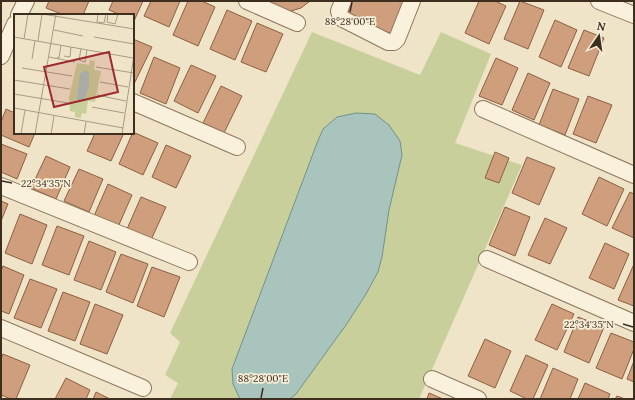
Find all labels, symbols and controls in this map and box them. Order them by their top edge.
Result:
inset map [14,14,134,134]
text: 88°28'00"E [325,15,375,28]
north arrow [579,16,619,56]
text: N [596,18,607,34]
text: 22°34'35"N [21,177,71,190]
text: 22°34'35"N [564,318,614,331]
text: 88°28'00"E [238,372,288,385]

